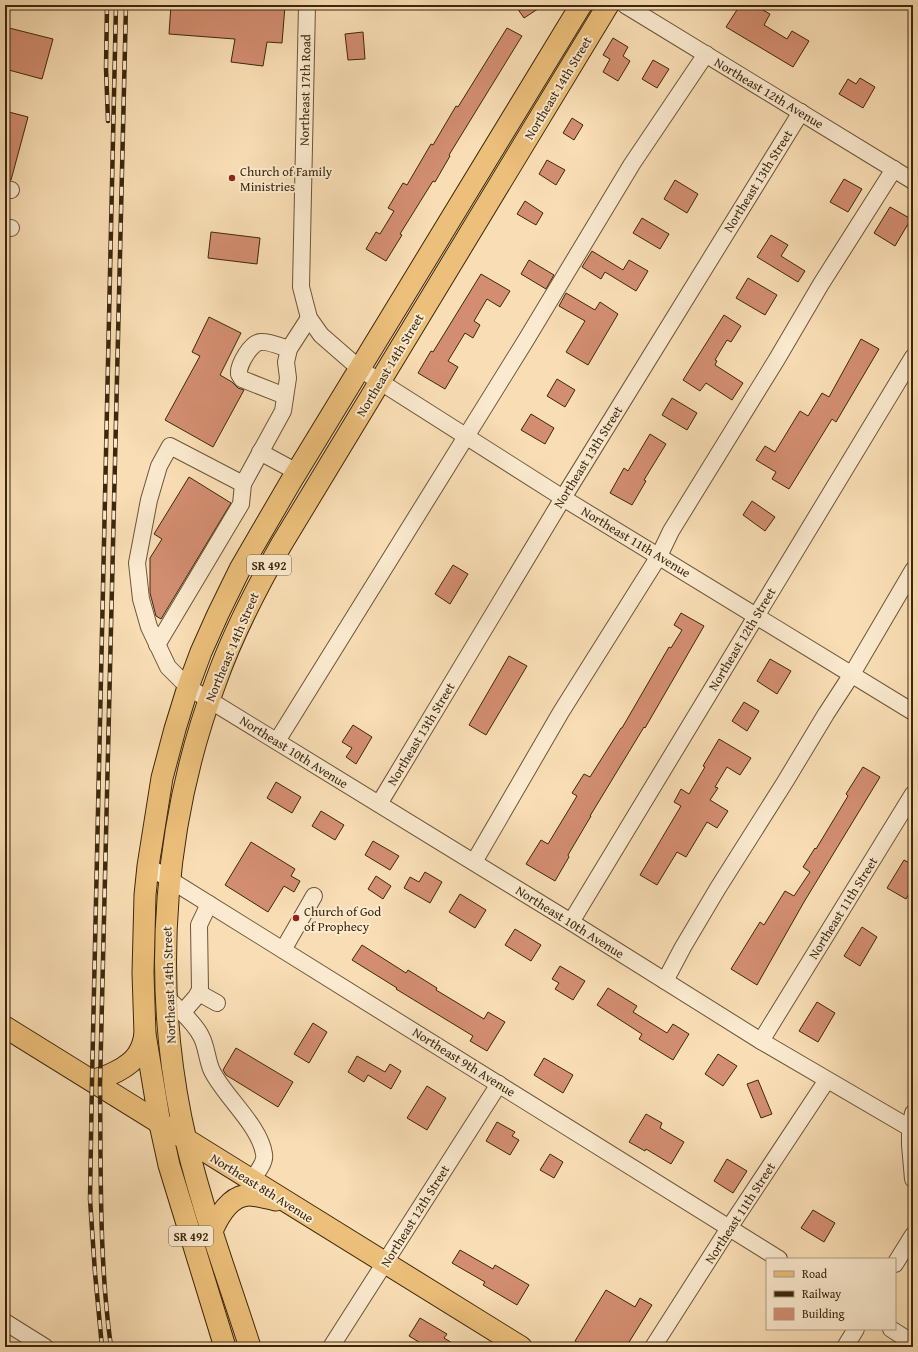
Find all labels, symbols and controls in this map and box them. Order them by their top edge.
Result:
street label: Northeast 14th Street [520,32,597,143]
street label: Northeast 17th Road [295,34,315,146]
street label: Northeast 12th Avenue [711,53,827,133]
street label: Northeast 13th Street [719,126,797,236]
place label: Church of Family Ministries [240,162,333,196]
marker: Church of Family Ministries [227,173,237,183]
street label: Northeast 14th Street [352,309,429,420]
street label: Northeast 13th Street [549,402,627,512]
street label: Northeast 11th Avenue [578,502,694,582]
road number: SR 492 [247,555,291,575]
street label: Northeast 12th Street [704,583,781,694]
street label: Northeast 14th Street [200,589,264,705]
street label: Northeast 13th Street [383,678,460,789]
street label: Northeast 10th Avenue [236,711,352,793]
street label: Northeast 11th Street [804,853,882,963]
street label: Northeast 10th Avenue [512,881,628,963]
place label: Church of God of Prophecy [304,902,381,936]
marker: Church of God of Prophecy [291,913,301,923]
street label: Northeast 14th Street [157,926,181,1044]
street label: Northeast 9th Avenue [409,1023,519,1101]
street label: Northeast 8th Avenue [207,1149,317,1227]
street label: Northeast 11th Street [700,1158,780,1267]
street label: Northeast 12th Street [376,1161,454,1271]
road number: SR 492 [169,1226,213,1246]
legend [766,1258,896,1330]
text: Road [802,1265,828,1282]
text: Railway [802,1285,841,1302]
text: Building [802,1305,845,1322]

